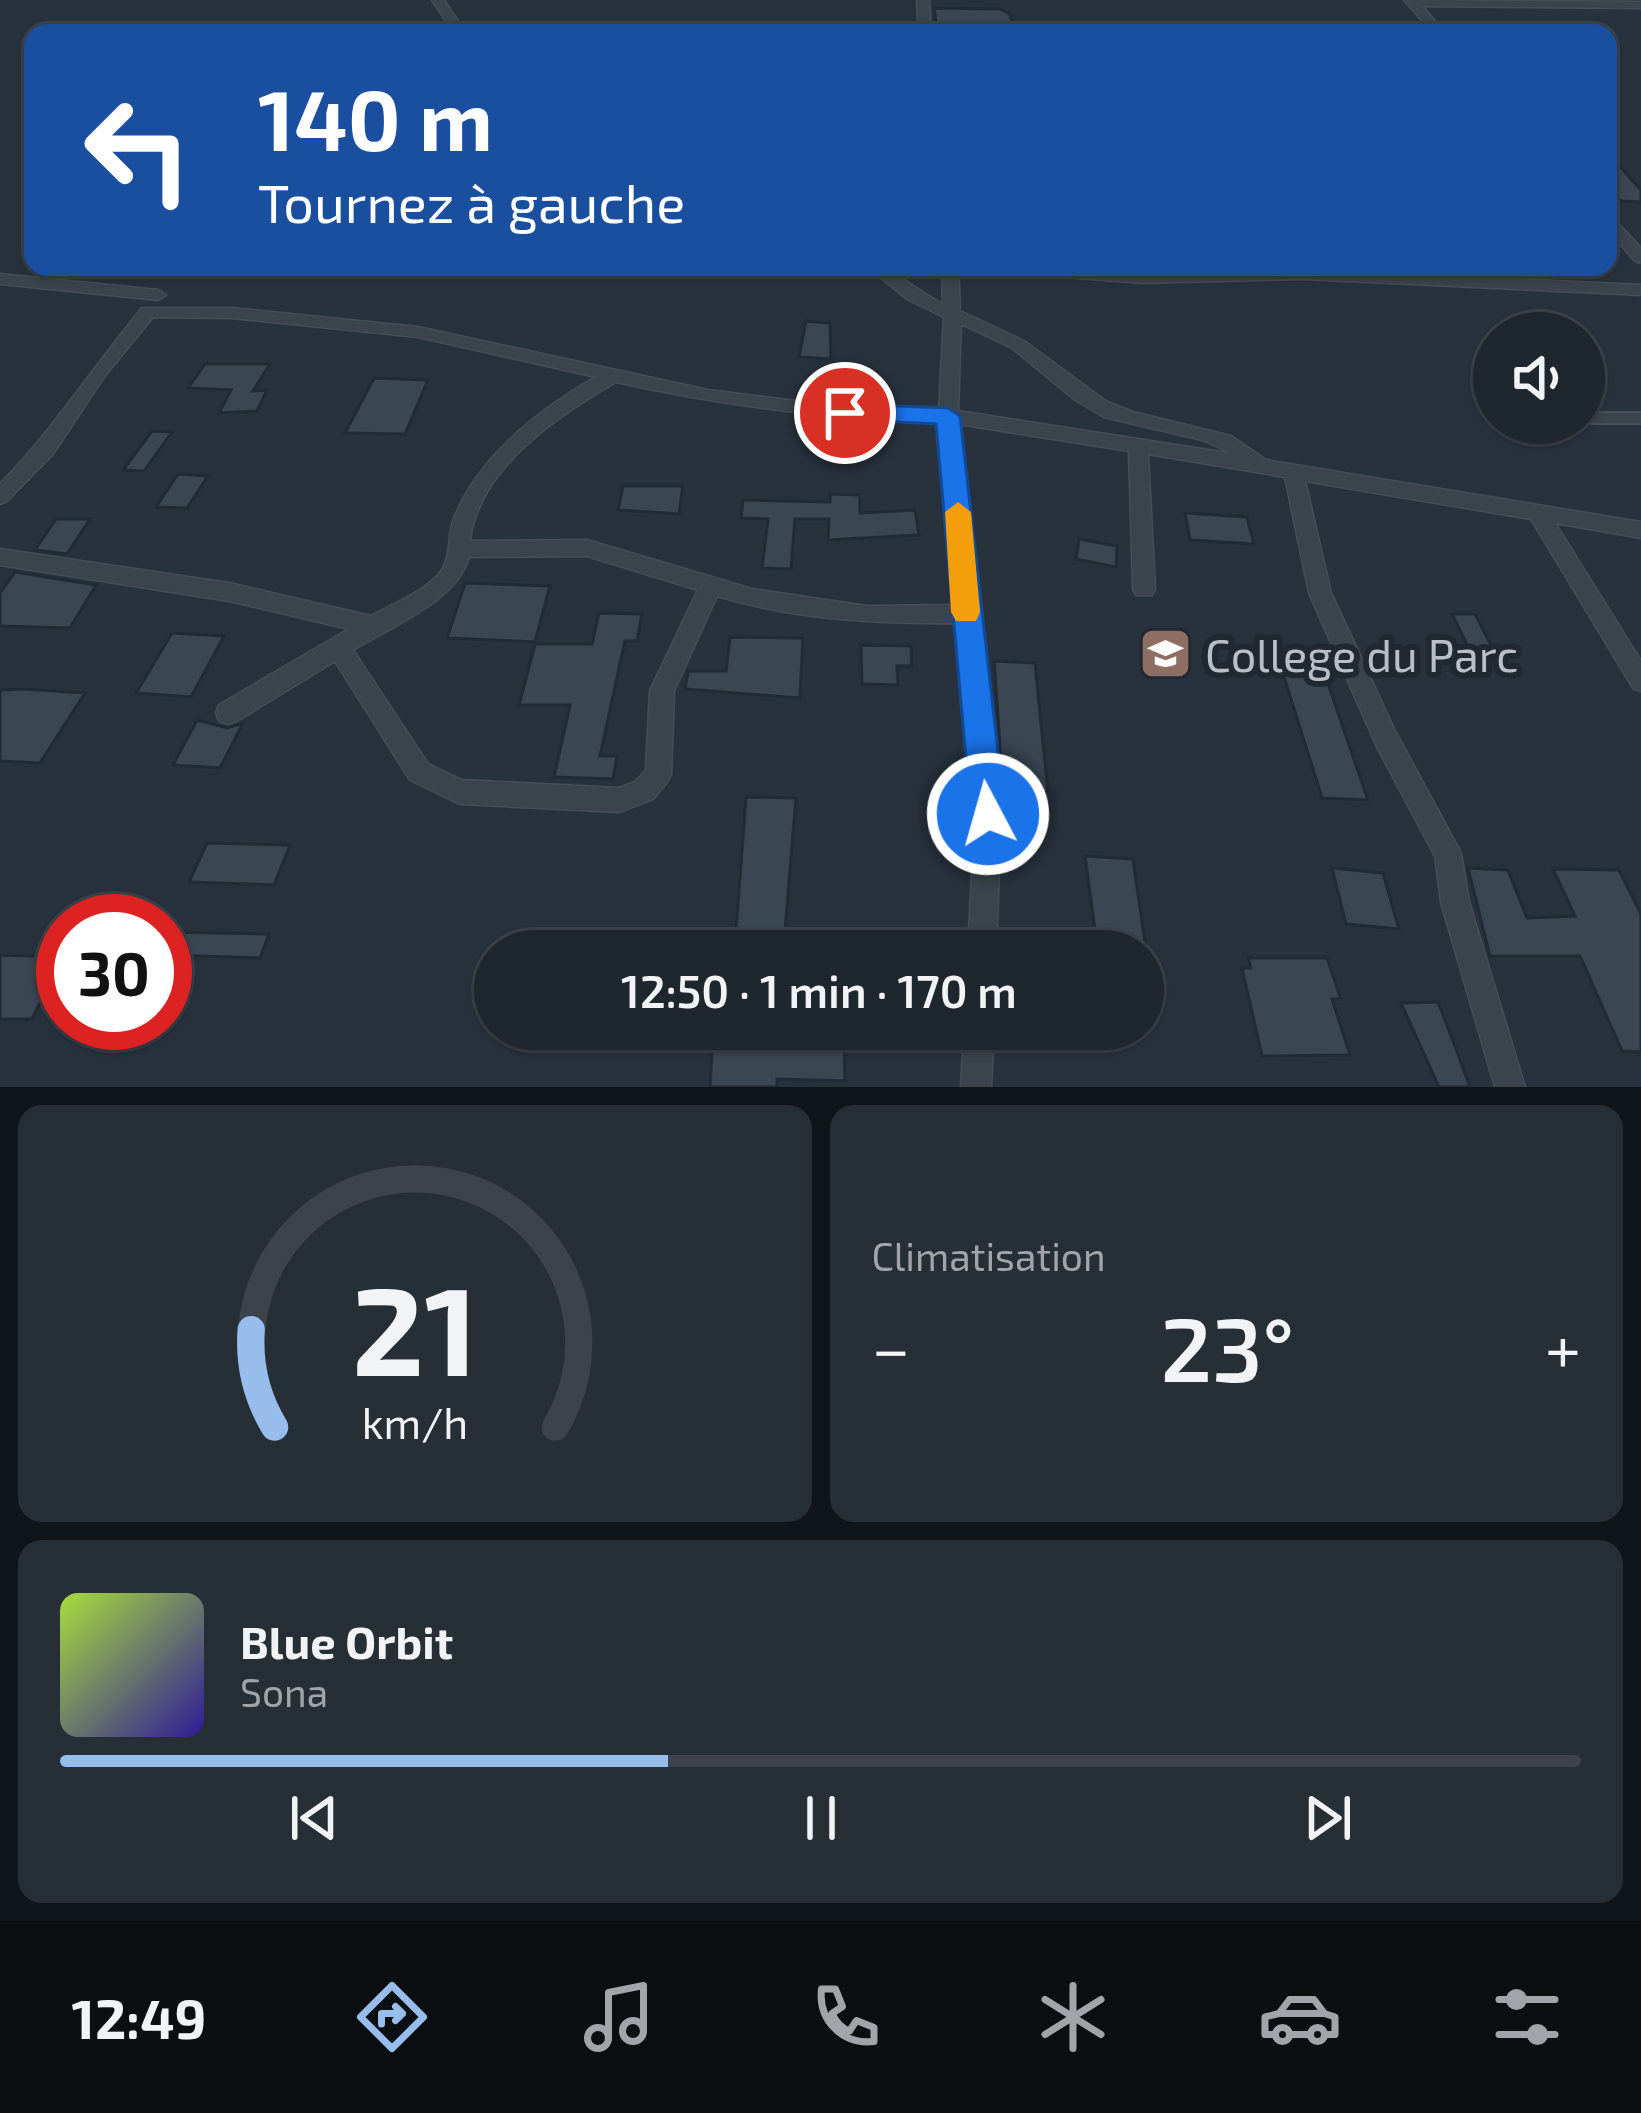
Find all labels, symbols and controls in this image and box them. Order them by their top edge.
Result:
text: 140 m [258,67,493,168]
icon: left [60,72,216,228]
text: Tournez à gauche [258,169,685,234]
map controls [1473,312,1605,444]
button: sound [1473,312,1605,444]
pin [794,362,896,464]
icon: arrive [812,380,878,446]
school or university icon: College du Parc [1138,626,1194,682]
place label: College du Parc [1205,627,1518,681]
position arrow [925,751,1051,877]
speed limit sign: 30 [36,894,192,1050]
text: 12:50 · 1 min · 170 m [621,963,1017,1017]
text: Climatisation [872,1232,1106,1279]
text: 21 [352,1251,478,1401]
text: 23° [1160,1292,1294,1400]
text: − [872,1307,910,1386]
text: + [1545,1307,1581,1386]
text: km/h [361,1395,468,1447]
text: Blue Orbit [240,1614,453,1668]
text: Sona [240,1668,328,1715]
icon: previous [281,1785,347,1851]
icon: pause [788,1785,854,1851]
icon: next [1295,1785,1361,1851]
icon: directions [350,1975,434,2059]
icon: music [577,1975,661,2059]
icon: phone [804,1975,888,2059]
icon: climate [1031,1975,1115,2059]
icon: car [1258,1975,1342,2059]
icon: filters [1485,1975,1569,2059]
text: 12:49 [72,1985,206,2050]

